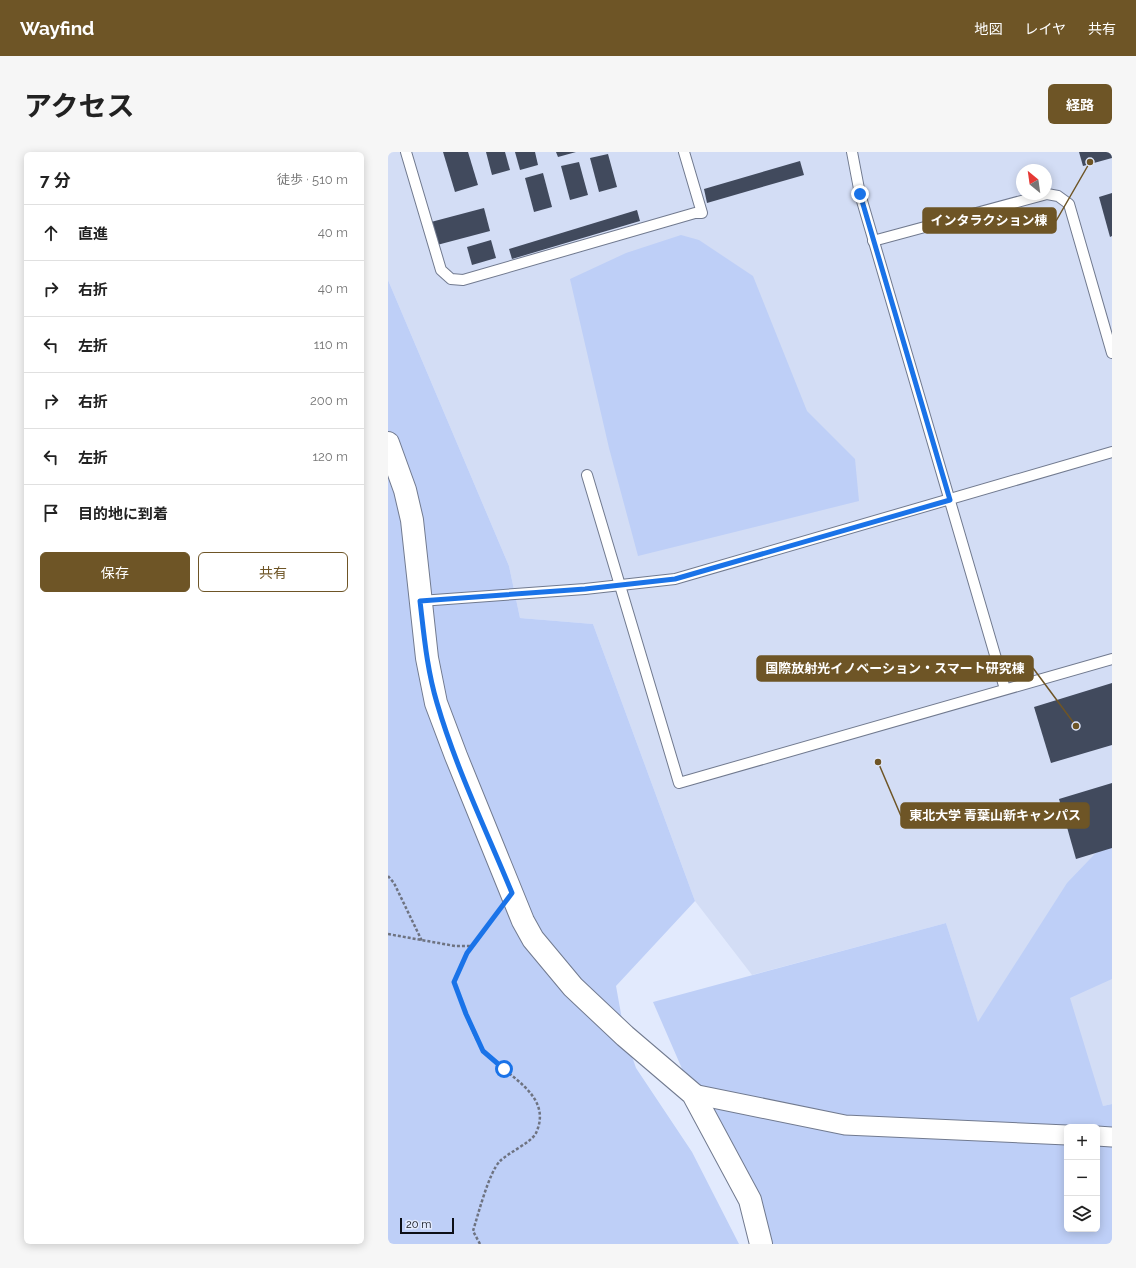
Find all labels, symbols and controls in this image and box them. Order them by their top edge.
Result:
text: Wayfind [20,17,94,39]
text: 地図 [974,21,1002,37]
text: レイヤ [1024,21,1066,37]
text: 共有 [1088,21,1116,37]
button: 経路 [1048,84,1112,124]
text: アクセス [24,90,135,123]
north arrow [1016,164,1052,200]
text: 7 分 [40,170,71,190]
text: 徒歩 · 510 m [277,172,348,187]
route end [851,185,869,203]
callout: インタラクション棟 [923,208,1056,233]
text: インタラクション棟 [930,213,1048,228]
icon: ahead [40,222,62,244]
text: 直進 [78,225,108,243]
text: 40 m [318,225,348,240]
icon: right [40,278,62,300]
text: 右折 [78,281,108,299]
text: 40 m [318,281,348,296]
icon: left [40,334,62,356]
text: 左折 [78,337,108,355]
text: 110 m [314,337,348,352]
icon: right [40,390,62,412]
text: 右折 [78,393,108,411]
text: 200 m [310,393,348,408]
icon: left [40,446,62,468]
text: 左折 [78,449,108,467]
text: 120 m [312,449,348,464]
icon: arrive [40,502,62,524]
text: 目的地に到着 [78,505,168,523]
button: 保存 [40,552,190,592]
button: 共有 [198,552,348,592]
callout: 国際放射光イノベーション・スマート研究棟 [757,656,1033,681]
text: 国際放射光イノベーション・スマート研究棟 [765,661,1025,676]
callout: 東北大学 青葉山新キャンパス [901,803,1089,828]
text: 東北大学 青葉山新キャンパス [909,808,1081,823]
route start [495,1060,513,1078]
map controls [1064,1124,1100,1232]
button: + [1064,1124,1100,1160]
button: − [1064,1160,1100,1196]
button: layers [1064,1196,1100,1232]
scale bar [400,1216,454,1235]
text: 20 m [406,1218,431,1231]

